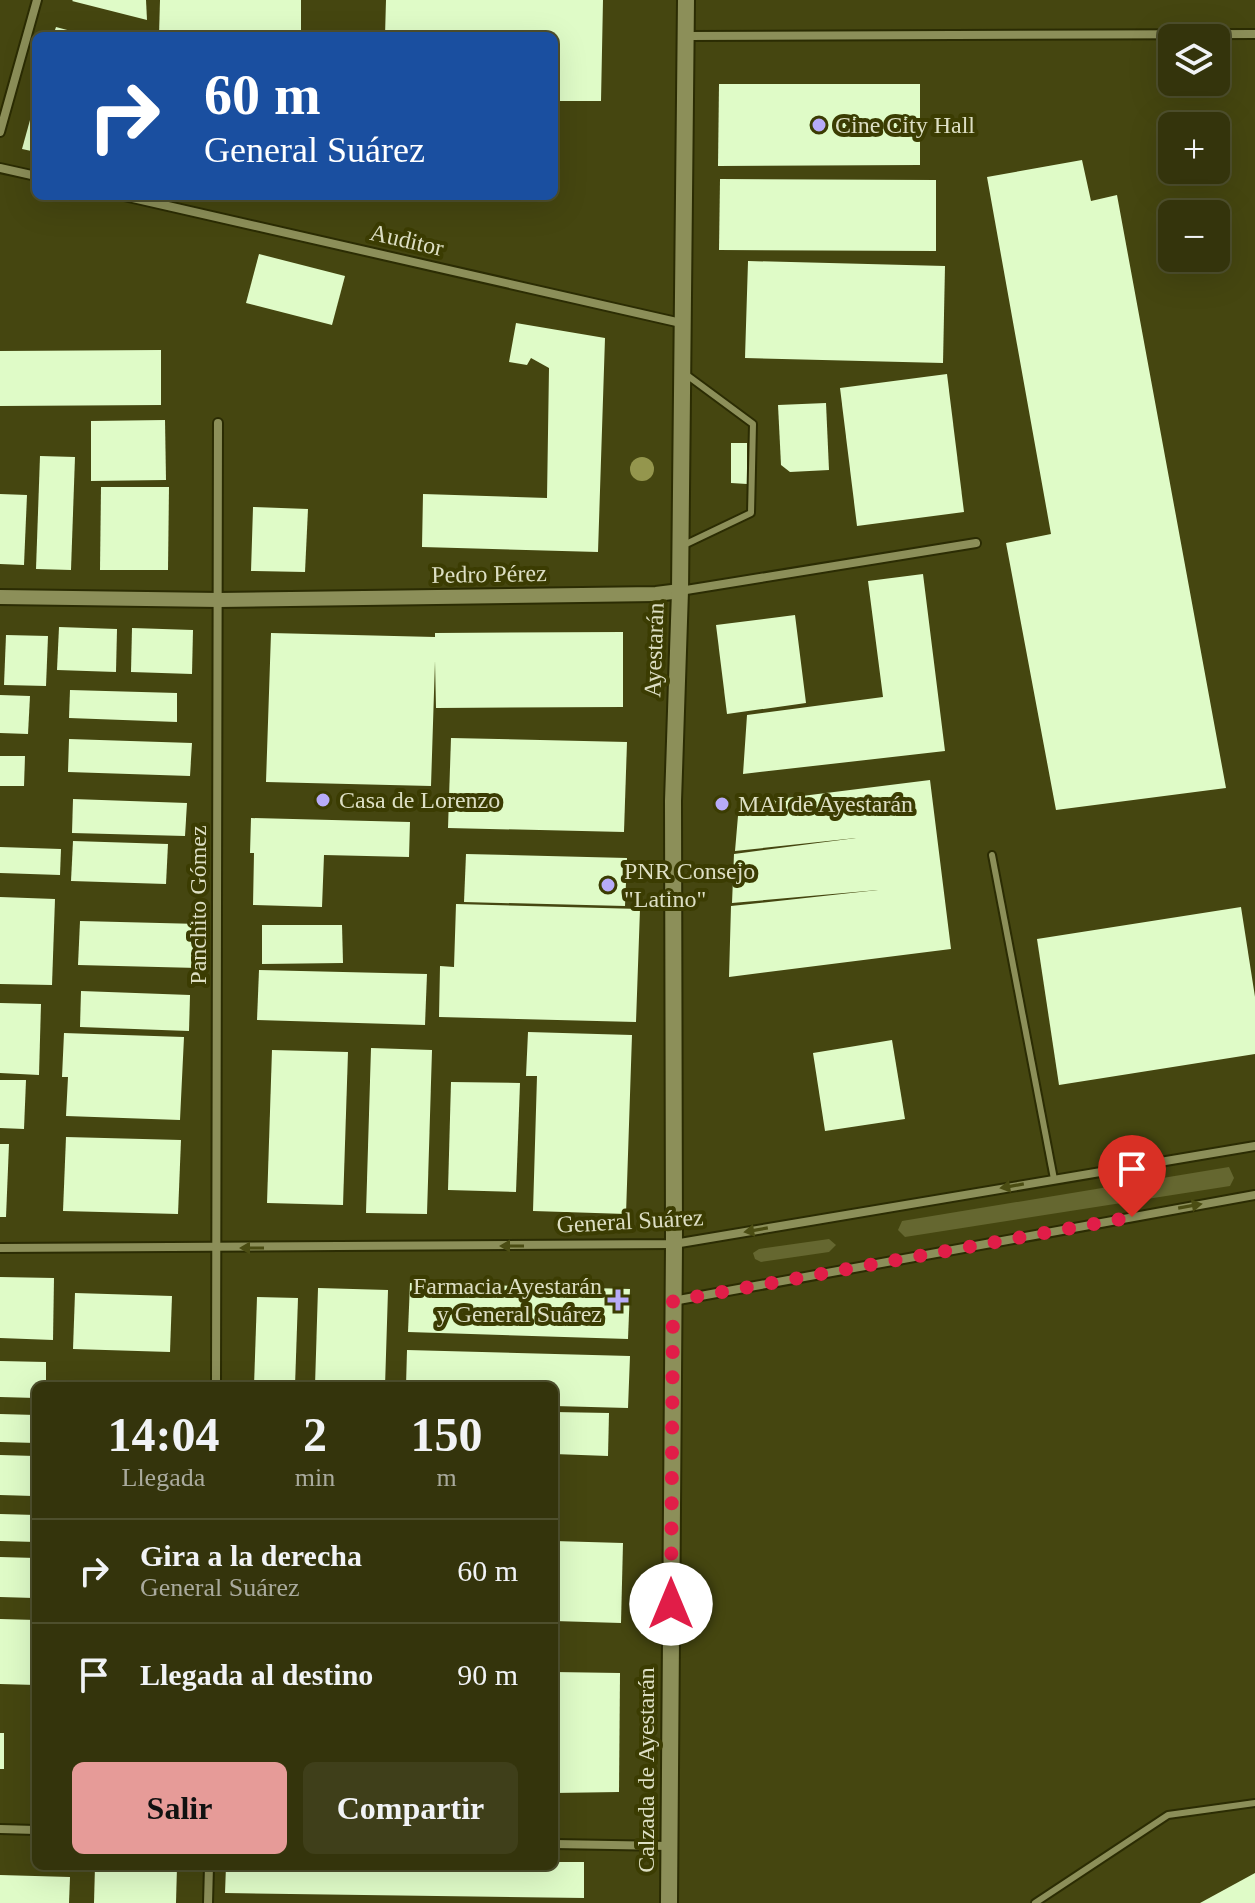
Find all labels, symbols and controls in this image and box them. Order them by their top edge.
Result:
map controls [1158,24,1230,272]
button: layers [1158,24,1230,96]
icon: right [72,64,176,168]
text: 60 m [204,64,321,126]
place label: Cine City Hall [835,112,975,138]
button: + [1158,112,1230,184]
marker: Cine City Hall [810,116,828,134]
text: General Suárez [204,130,425,170]
button: − [1158,200,1230,272]
street label: Auditor [368,219,446,261]
street label: Pedro Pérez [431,560,547,588]
street label: Ayestarán [639,602,669,698]
place label: Casa de Lorenzo [339,787,500,813]
marker: Casa de Lorenzo [314,791,332,809]
place label: MAI de Ayestarán [738,791,913,817]
marker: MAI de Ayestarán [713,795,731,813]
street label: Panchito Gómez [185,825,211,985]
place label: PNR Consejo "Latino" [624,858,755,912]
marker: PNR Consejo "Latino" [599,876,617,894]
pin [1098,1135,1166,1217]
icon: arrive [1110,1147,1154,1191]
one-way arrow [1000,1180,1025,1192]
one-way arrow [1178,1200,1203,1212]
street label: General Suárez [556,1204,704,1238]
one-way arrow [743,1225,768,1237]
one-way arrow [499,1240,524,1252]
one-way arrow [239,1242,264,1254]
place label: Farmacia Ayestarán y General Suárez [413,1273,602,1327]
marker: Farmacia Ayestarán y General Suárez [609,1291,627,1309]
text: 14:04 [107,1408,219,1461]
text: 2 [303,1408,327,1461]
text: 150 [411,1408,483,1461]
text: Llegada [122,1463,205,1492]
text: min [295,1463,335,1492]
text: m [436,1463,457,1492]
text: Gira a la derecha [140,1539,362,1572]
icon: right [72,1549,116,1593]
text: 60 m [457,1554,518,1587]
position arrow [629,1562,713,1646]
text: General Suárez [140,1573,300,1602]
icon: arrive [72,1653,116,1697]
text: Llegada al destino [140,1658,373,1691]
text: 90 m [457,1658,518,1691]
street label: Calzada de Ayestarán [633,1667,659,1873]
button: Salir [72,1762,287,1854]
button: Compartir [303,1762,518,1854]

